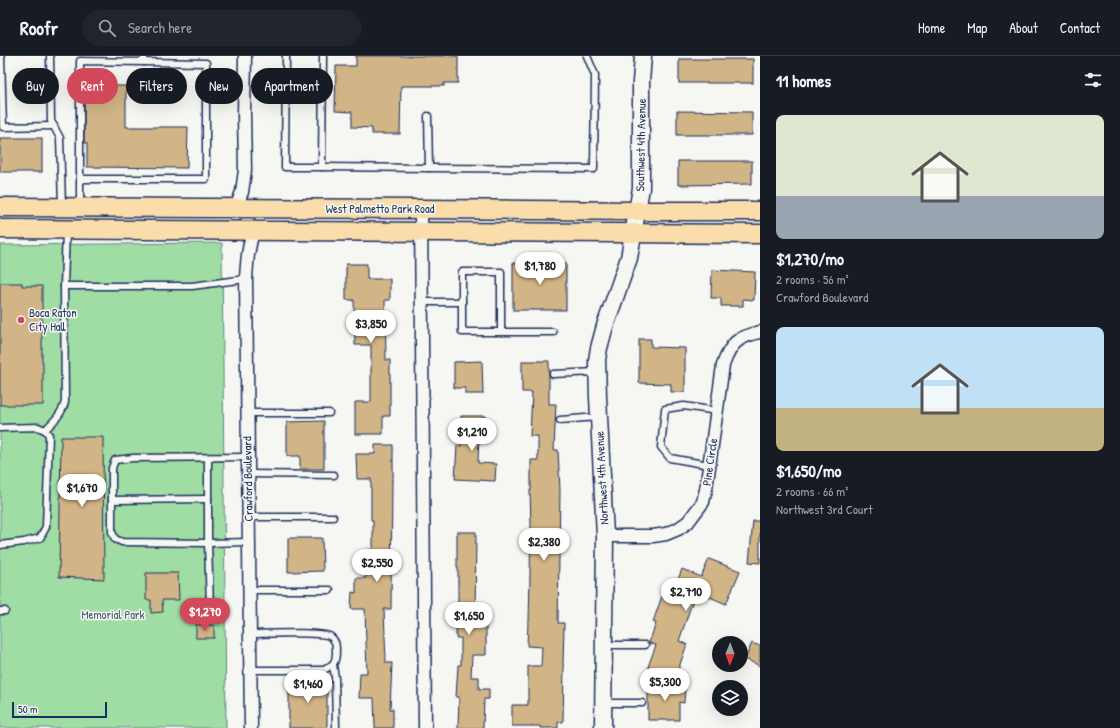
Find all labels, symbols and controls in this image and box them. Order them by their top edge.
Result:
search box [82,10,362,46]
text: Roofr [20,15,58,41]
icon: search [96,17,118,39]
text: Search here [128,17,192,38]
text: Home [918,18,945,37]
text: Map [967,18,987,37]
text: About [1009,18,1038,37]
text: Contact [1060,18,1100,37]
chip: Buy [12,68,59,104]
chip: Rent [67,68,118,104]
chip: Filters [126,68,187,104]
chip: New [195,68,243,104]
chip: Apartment [251,68,333,104]
text: 11 homes [776,69,831,92]
icon: filters [1082,69,1104,91]
street label: Southwest 4th Avenue [631,98,650,192]
icon: home [904,141,976,213]
street label: West Palmetto Park Road [326,200,435,217]
text: $1,270/mo [776,247,844,270]
pin: $1,780 [507,252,573,286]
text: $1,780 [524,256,556,274]
text: 2 rooms · 56 m² [776,270,849,288]
text: Crawford Boulevard [776,288,868,306]
place label: Boca Raton City Hall [29,304,77,335]
pin: $3,850 [338,310,404,344]
text: $3,850 [355,314,387,332]
marker: Boca Raton City Hall [16,315,26,325]
icon: home [904,353,976,425]
pin: $1,210 [439,418,505,452]
text: $1,210 [457,422,487,440]
street label: Northwest 4th Avenue [591,431,612,525]
street label: Crawford Boulevard [238,436,257,522]
street label: Pine Circle [698,437,721,487]
text: $1,650/mo [776,459,841,482]
pin: $1,670 [49,474,115,508]
text: $1,670 [66,478,98,496]
text: 2 rooms · 66 m² [776,482,848,500]
text: Northwest 3rd Court [776,500,873,518]
pin: $2,380 [511,528,577,562]
text: $2,380 [528,532,560,550]
pin: $2,550 [344,549,410,583]
text: $2,550 [361,553,393,571]
pin: $2,710 [653,578,719,612]
text: $2,710 [670,582,702,600]
pin: $1,270 [172,598,238,632]
text: $1,270 [189,602,221,620]
pin: $1,650 [436,602,502,636]
park label: Memorial Park [82,606,144,623]
text: $1,650 [454,606,484,624]
north arrow [712,636,748,672]
map controls [712,636,748,716]
pin: $5,300 [632,668,698,702]
pin: $1,460 [275,670,341,704]
text: $5,300 [649,672,681,690]
text: $1,460 [293,674,323,692]
button: layers [712,680,748,716]
scale bar [12,700,107,719]
text: 50 m [18,702,38,716]

